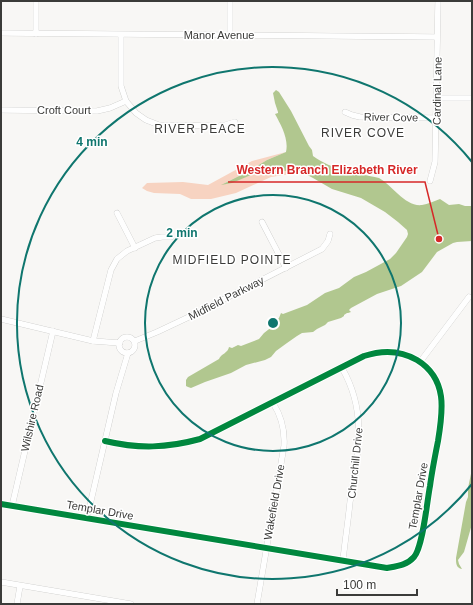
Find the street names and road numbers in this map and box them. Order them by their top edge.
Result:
street label: Manor Avenue [184,29,254,41]
street label: Cardinal Lane [430,57,444,125]
street label: Croft Court [37,104,91,116]
street label: River Cove [364,111,418,123]
street label: Midfield Parkway [186,274,266,322]
street label: Wilshire Road [18,383,46,453]
street label: Churchill Drive [345,427,365,499]
street label: Templar Drive [406,462,430,530]
street label: Wakefield Drive [261,463,287,541]
street label: Templar Drive [66,498,134,522]

